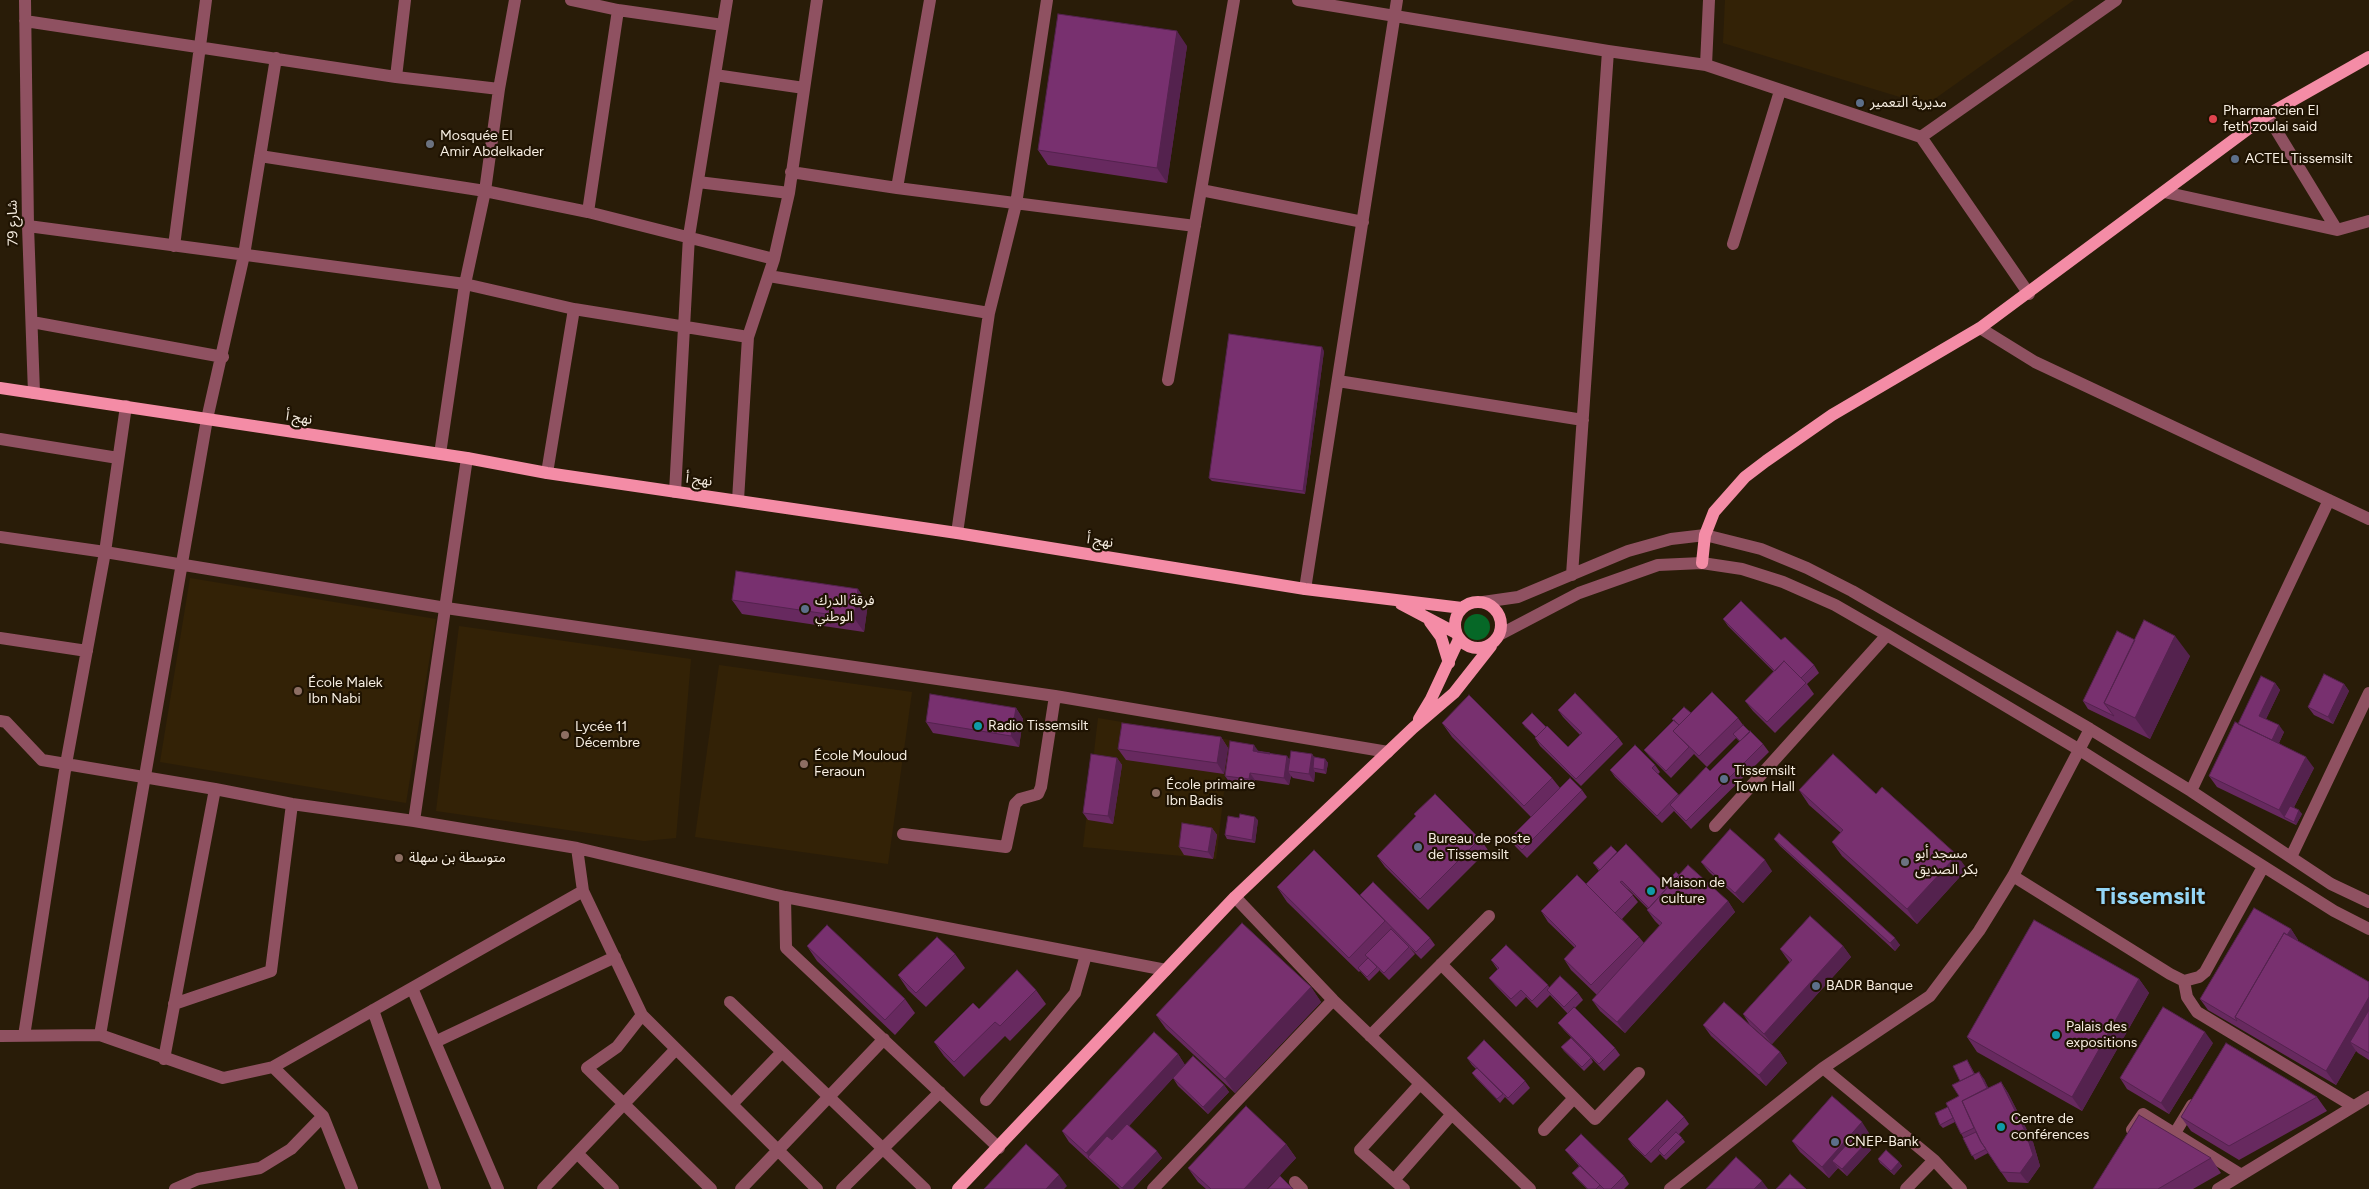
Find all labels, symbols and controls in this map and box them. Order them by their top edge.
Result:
place label: مديرية التعمير [1870,95,1947,111]
marker: مديرية التعمير [1854,97,1866,109]
place label: Pharmancien El feth zoulai said [2223,103,2319,136]
marker: Pharmancien El feth zoulai said [2207,113,2219,125]
place label: Mosquée El Amir Abdelkader [440,128,544,160]
marker: Mosquée El Amir Abdelkader [424,138,436,150]
place label: ACTEL Tissemsilt [2245,151,2353,167]
marker: ACTEL Tissemsilt [2229,153,2241,165]
street label: شارع 79 [4,200,22,246]
street label: نهج أ [285,408,313,428]
street label: نهج أ [685,470,713,490]
street label: نهج أ [1086,531,1114,551]
place label: فرقة الدرك الوطني [815,593,874,626]
marker: فرقة الدرك الوطني [799,603,811,615]
place label: École Malek Ibn Nabi [308,675,383,708]
marker: École Malek Ibn Nabi [292,685,304,697]
place label: Radio Tissemsilt [988,718,1089,734]
place label: Lycée 11 Décembre [575,719,640,752]
marker: Radio Tissemsilt [972,720,984,732]
marker: Lycée 11 Décembre [559,729,571,741]
place label: École Mouloud Feraoun [814,748,907,780]
marker: École Mouloud Feraoun [798,758,810,770]
place label: Tissemsilt Town Hall [1734,763,1796,796]
marker: Tissemsilt Town Hall [1718,773,1730,785]
place label: École primaire Ibn Badis [1166,777,1255,810]
marker: École primaire Ibn Badis [1150,787,1162,799]
place label: Bureau de poste de Tissemsilt [1428,831,1530,864]
marker: Bureau de poste de Tissemsilt [1412,841,1424,853]
place label: مسجد أبو بكر الصديق [1915,846,1978,879]
place label: متوسطة بن سهلة [409,850,506,866]
marker: متوسطة بن سهلة [393,852,405,864]
marker: مسجد أبو بكر الصديق [1899,856,1911,868]
place label: Maison de culture [1661,875,1725,908]
district label: Tissemsilt [2096,883,2206,911]
marker: Maison de culture [1645,885,1657,897]
place label: BADR Banque [1826,978,1913,994]
marker: BADR Banque [1810,980,1822,992]
place label: Palais des expositions [2066,1019,2137,1052]
marker: Palais des expositions [2050,1029,2062,1041]
place label: Centre de conférences [2011,1111,2089,1144]
marker: Centre de conférences [1995,1121,2007,1133]
place label: CNEP-Bank [1845,1134,1918,1150]
marker: CNEP-Bank [1829,1136,1841,1148]

